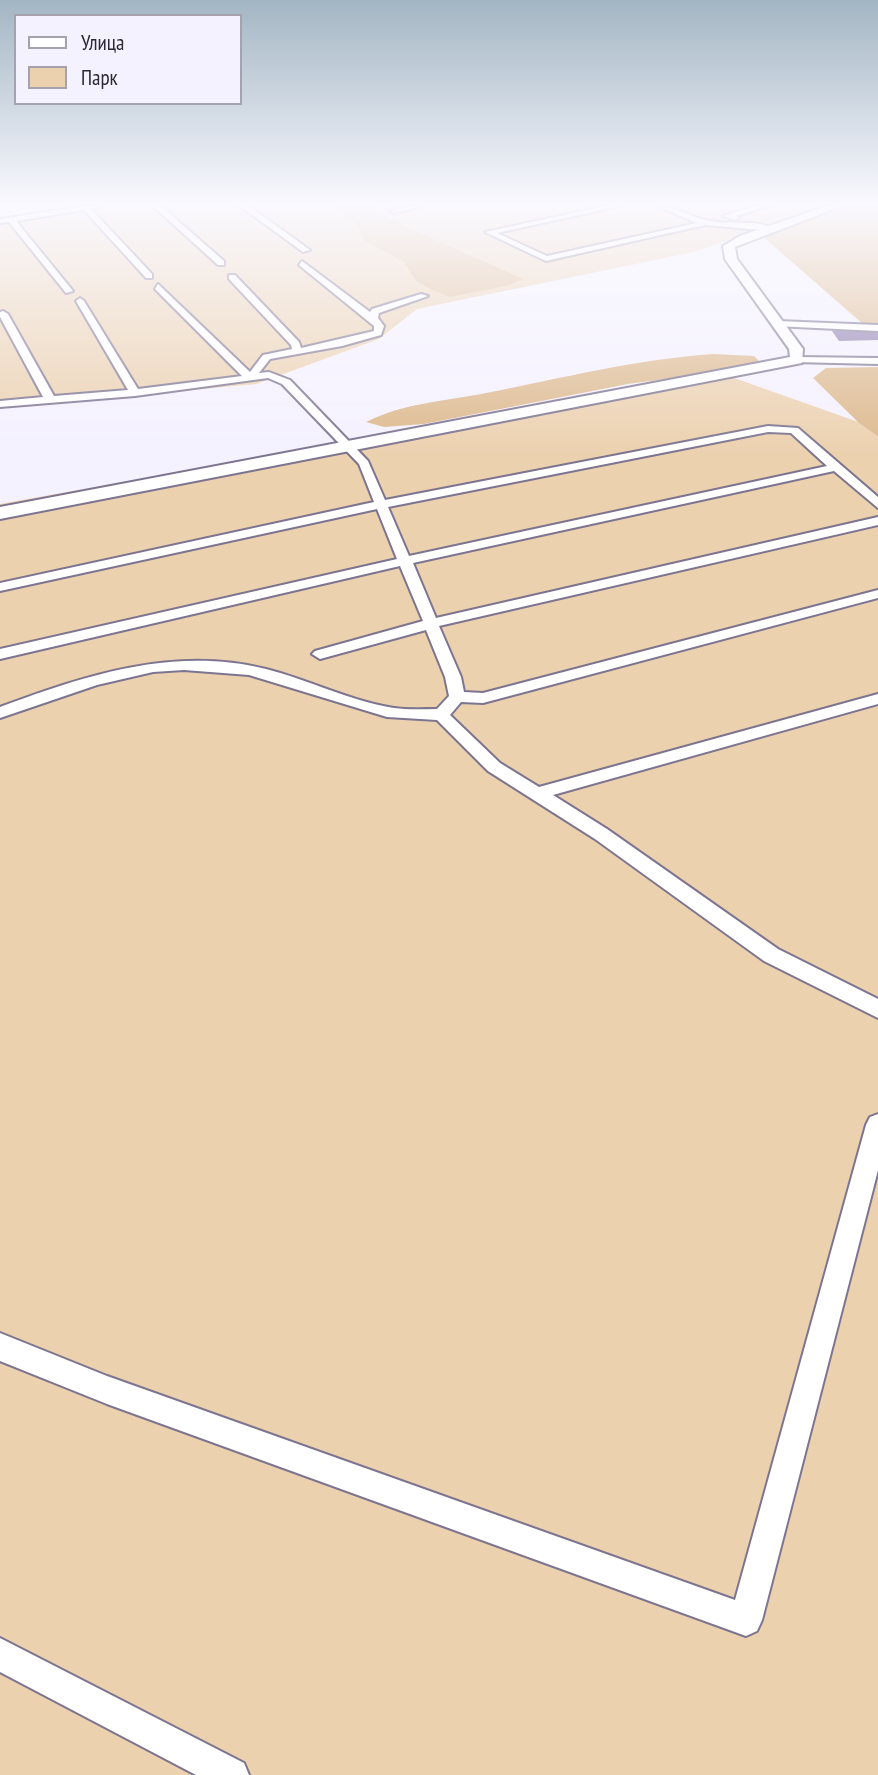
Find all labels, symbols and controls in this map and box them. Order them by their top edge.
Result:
legend [14,14,242,105]
text: Улица [81,29,124,56]
text: Парк [81,64,118,91]

